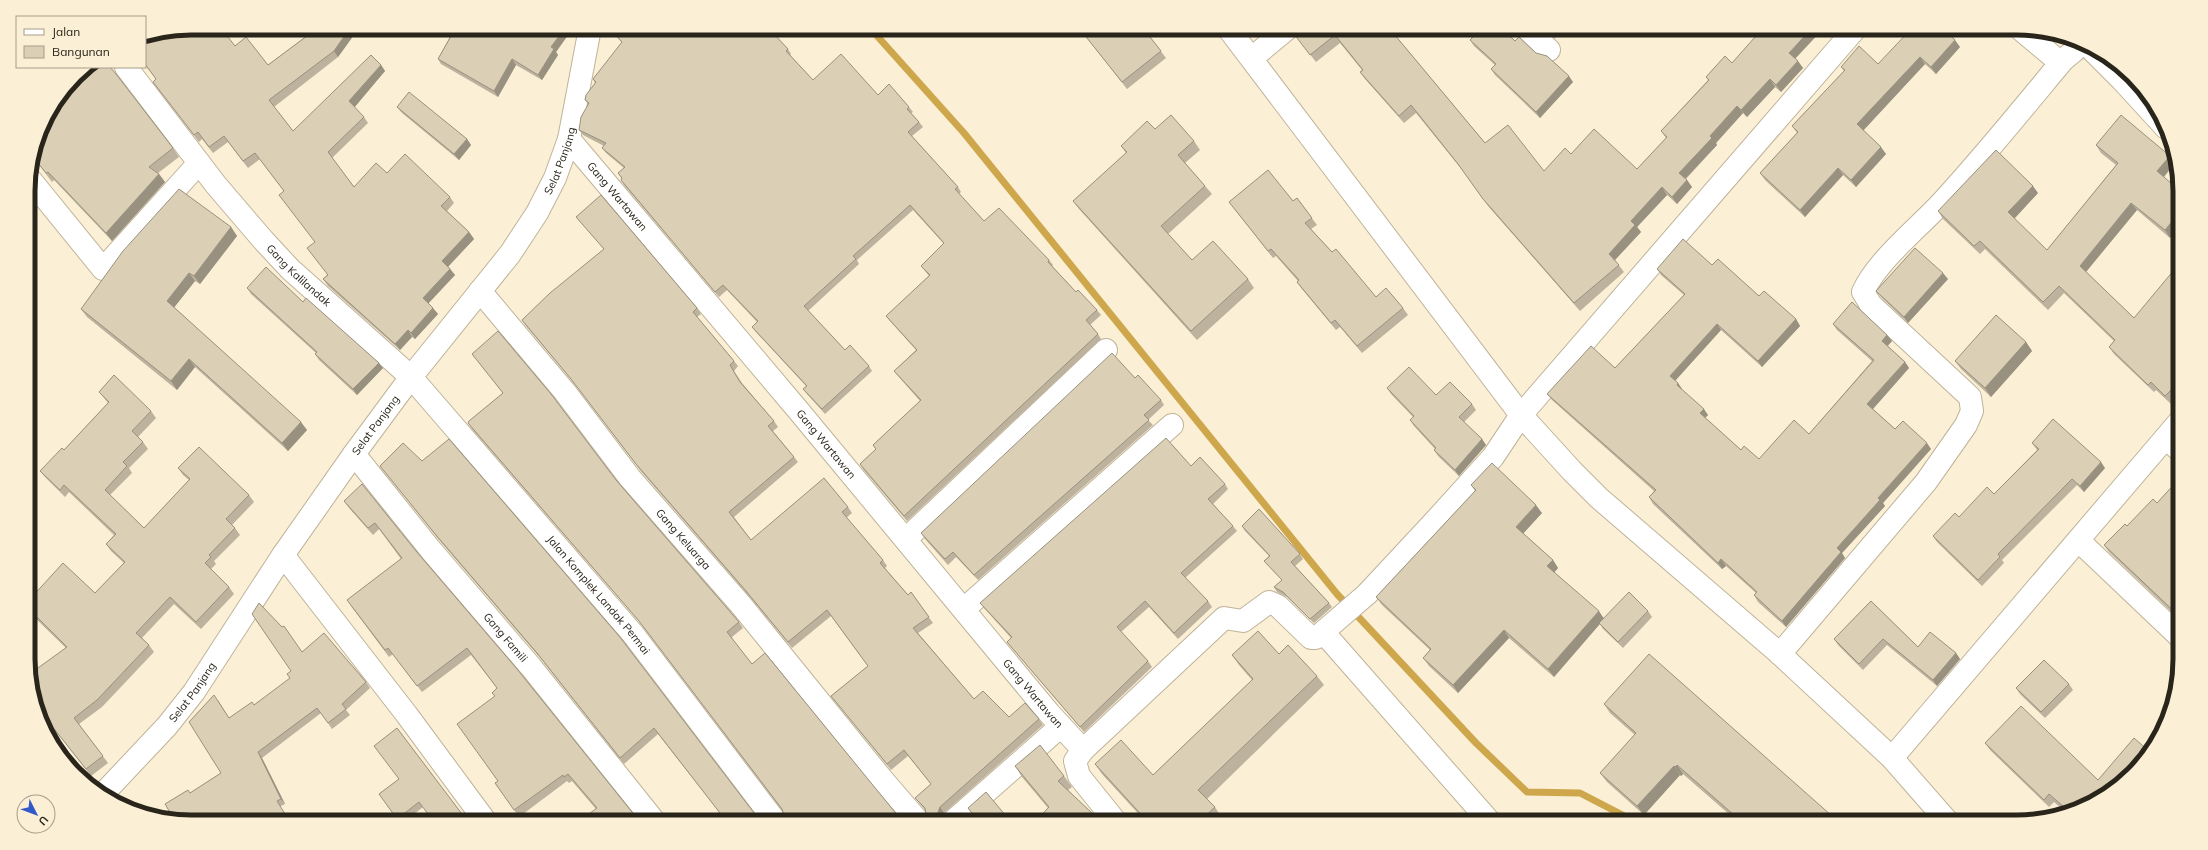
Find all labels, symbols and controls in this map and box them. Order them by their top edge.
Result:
legend [16,16,146,68]
text: Jalan [52,24,80,39]
text: Bangunan [52,44,110,59]
street label: Selat Panjang [541,126,578,197]
street label: Gang Wartawan [584,159,651,234]
street label: Gang Kalilandak [264,241,334,310]
street label: Selat Panjang [349,392,402,458]
street label: Gang Wartawan [793,406,859,482]
street label: Gang Keluarga [653,506,714,572]
street label: Jalan Komplek Landak Permai [544,532,653,657]
street label: Gang Famili [481,610,531,665]
street label: Gang Wartawan [1000,656,1066,731]
street label: Selat Panjang [166,659,219,725]
north arrow [16,794,56,834]
text: U [36,813,51,828]

